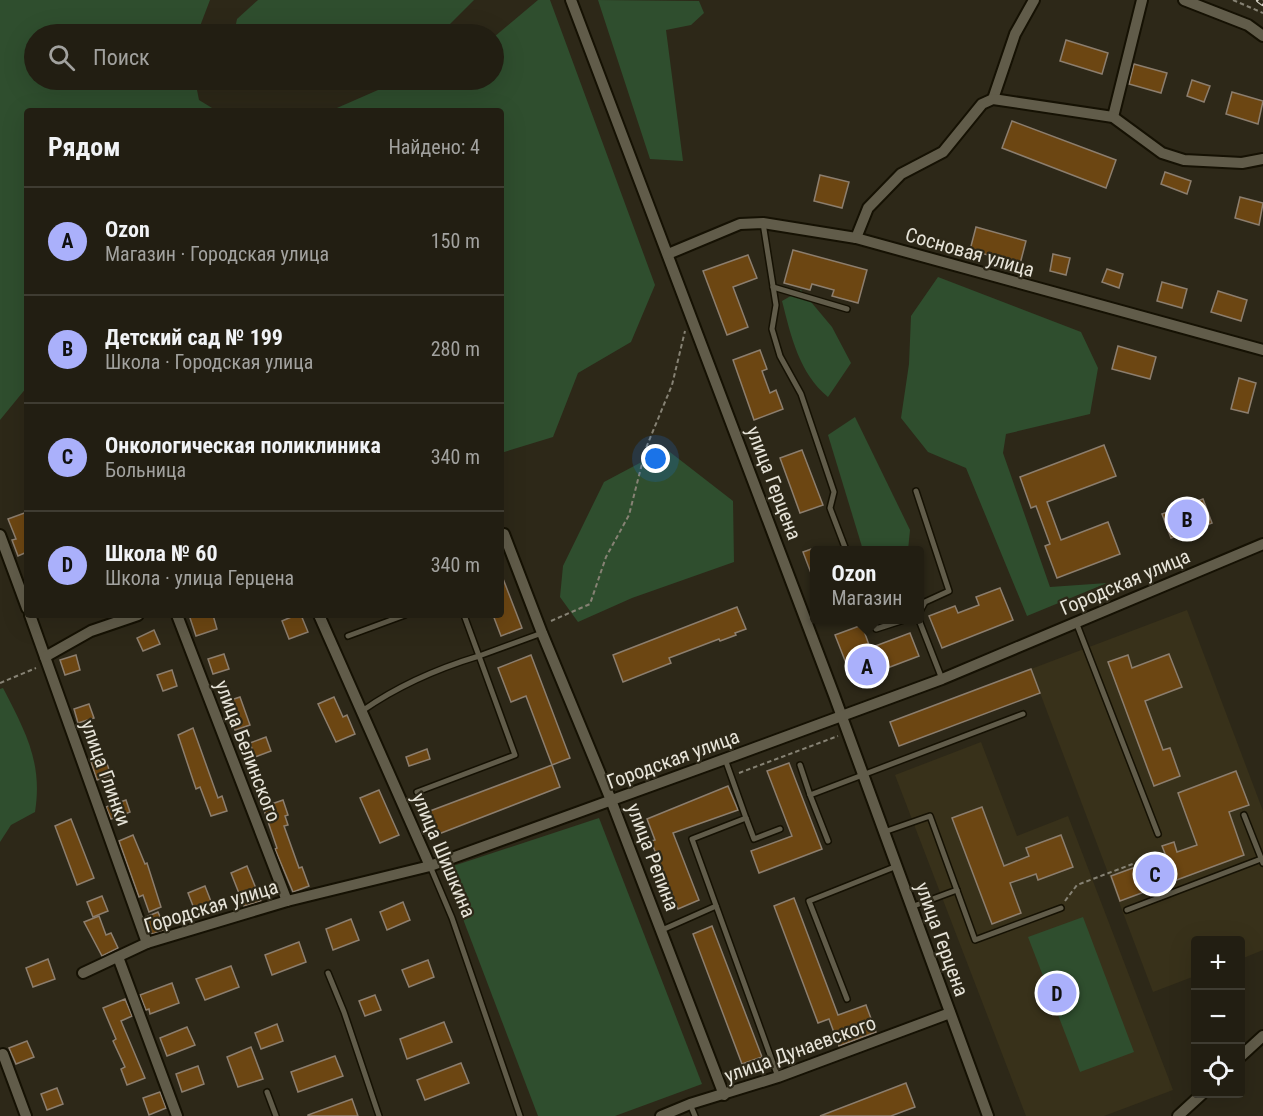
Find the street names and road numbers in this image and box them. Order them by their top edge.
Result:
street label: Сосновая улица [903,222,1037,282]
street label: улица Герцена [741,423,807,543]
street label: Городская улица [1056,544,1194,620]
street label: улица Белинского [210,677,286,825]
street label: улица Глинки [76,717,136,829]
street label: Городская улица [604,724,742,794]
street label: улица Шишкина [407,789,481,921]
street label: улица Репина [621,800,685,914]
street label: Городская улица [141,874,281,938]
street label: улица Герцена [910,879,974,999]
street label: улица Дунаевского [721,1010,879,1088]

